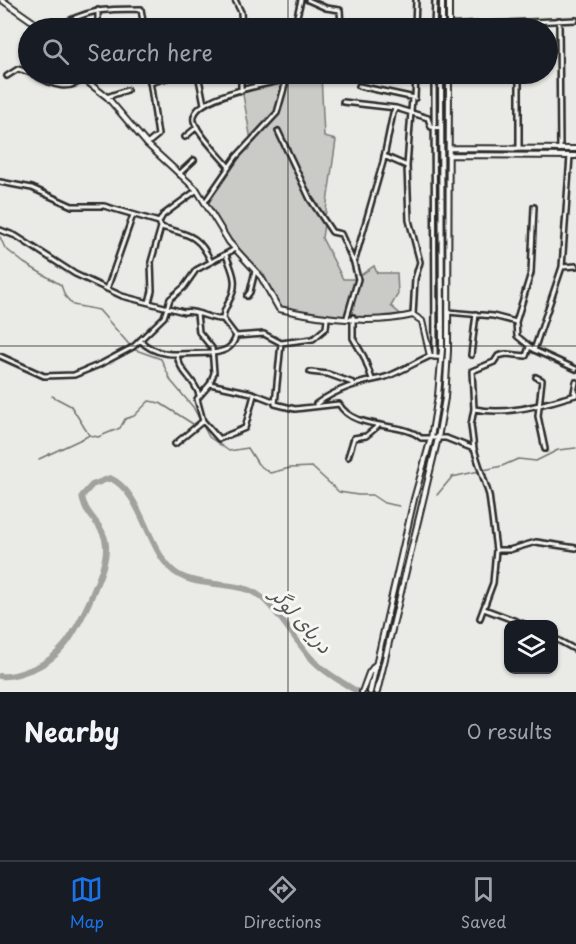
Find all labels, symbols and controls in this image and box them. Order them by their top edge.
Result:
search box [18,18,558,84]
icon: search [39,35,72,68]
text: Search here [87,35,213,68]
water label: دریای لوگر [262,578,340,660]
map controls [504,620,558,674]
button: layers [504,620,558,674]
text: Nearby [24,712,119,751]
text: 0 results [467,716,552,746]
tab: Map [70,873,104,933]
tab: Directions [243,873,321,933]
tab: Saved [461,873,506,933]

